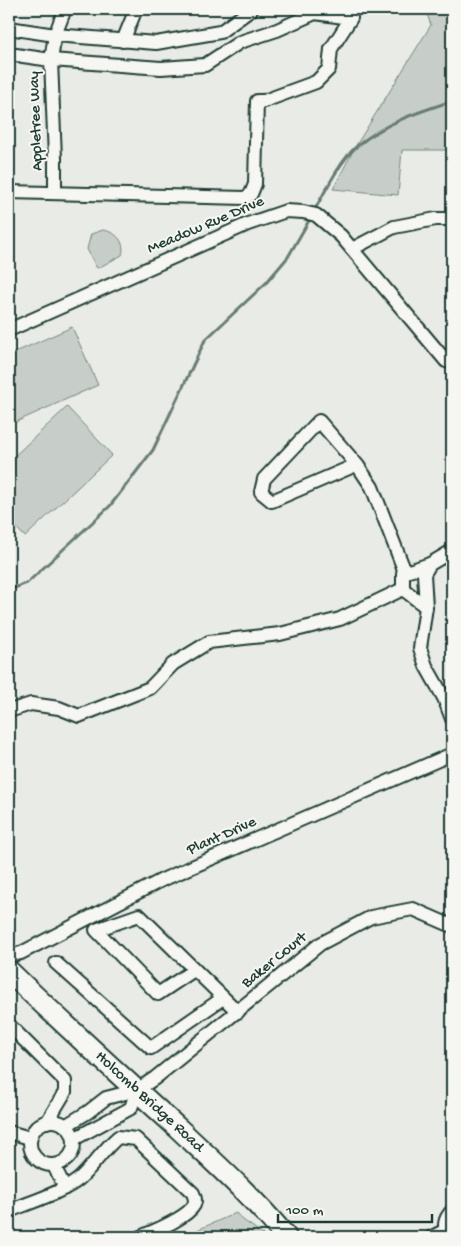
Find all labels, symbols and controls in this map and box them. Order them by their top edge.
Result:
street label: Appletree Way [26,71,48,171]
street label: Meadow Rue Drive [145,193,268,259]
street label: Plant Drive [183,813,260,861]
street label: Baker Court [238,928,313,994]
street label: Holcomb Bridge Road [91,1047,209,1158]
scale bar [278,1191,432,1223]
text: 100 m [285,1202,324,1220]

